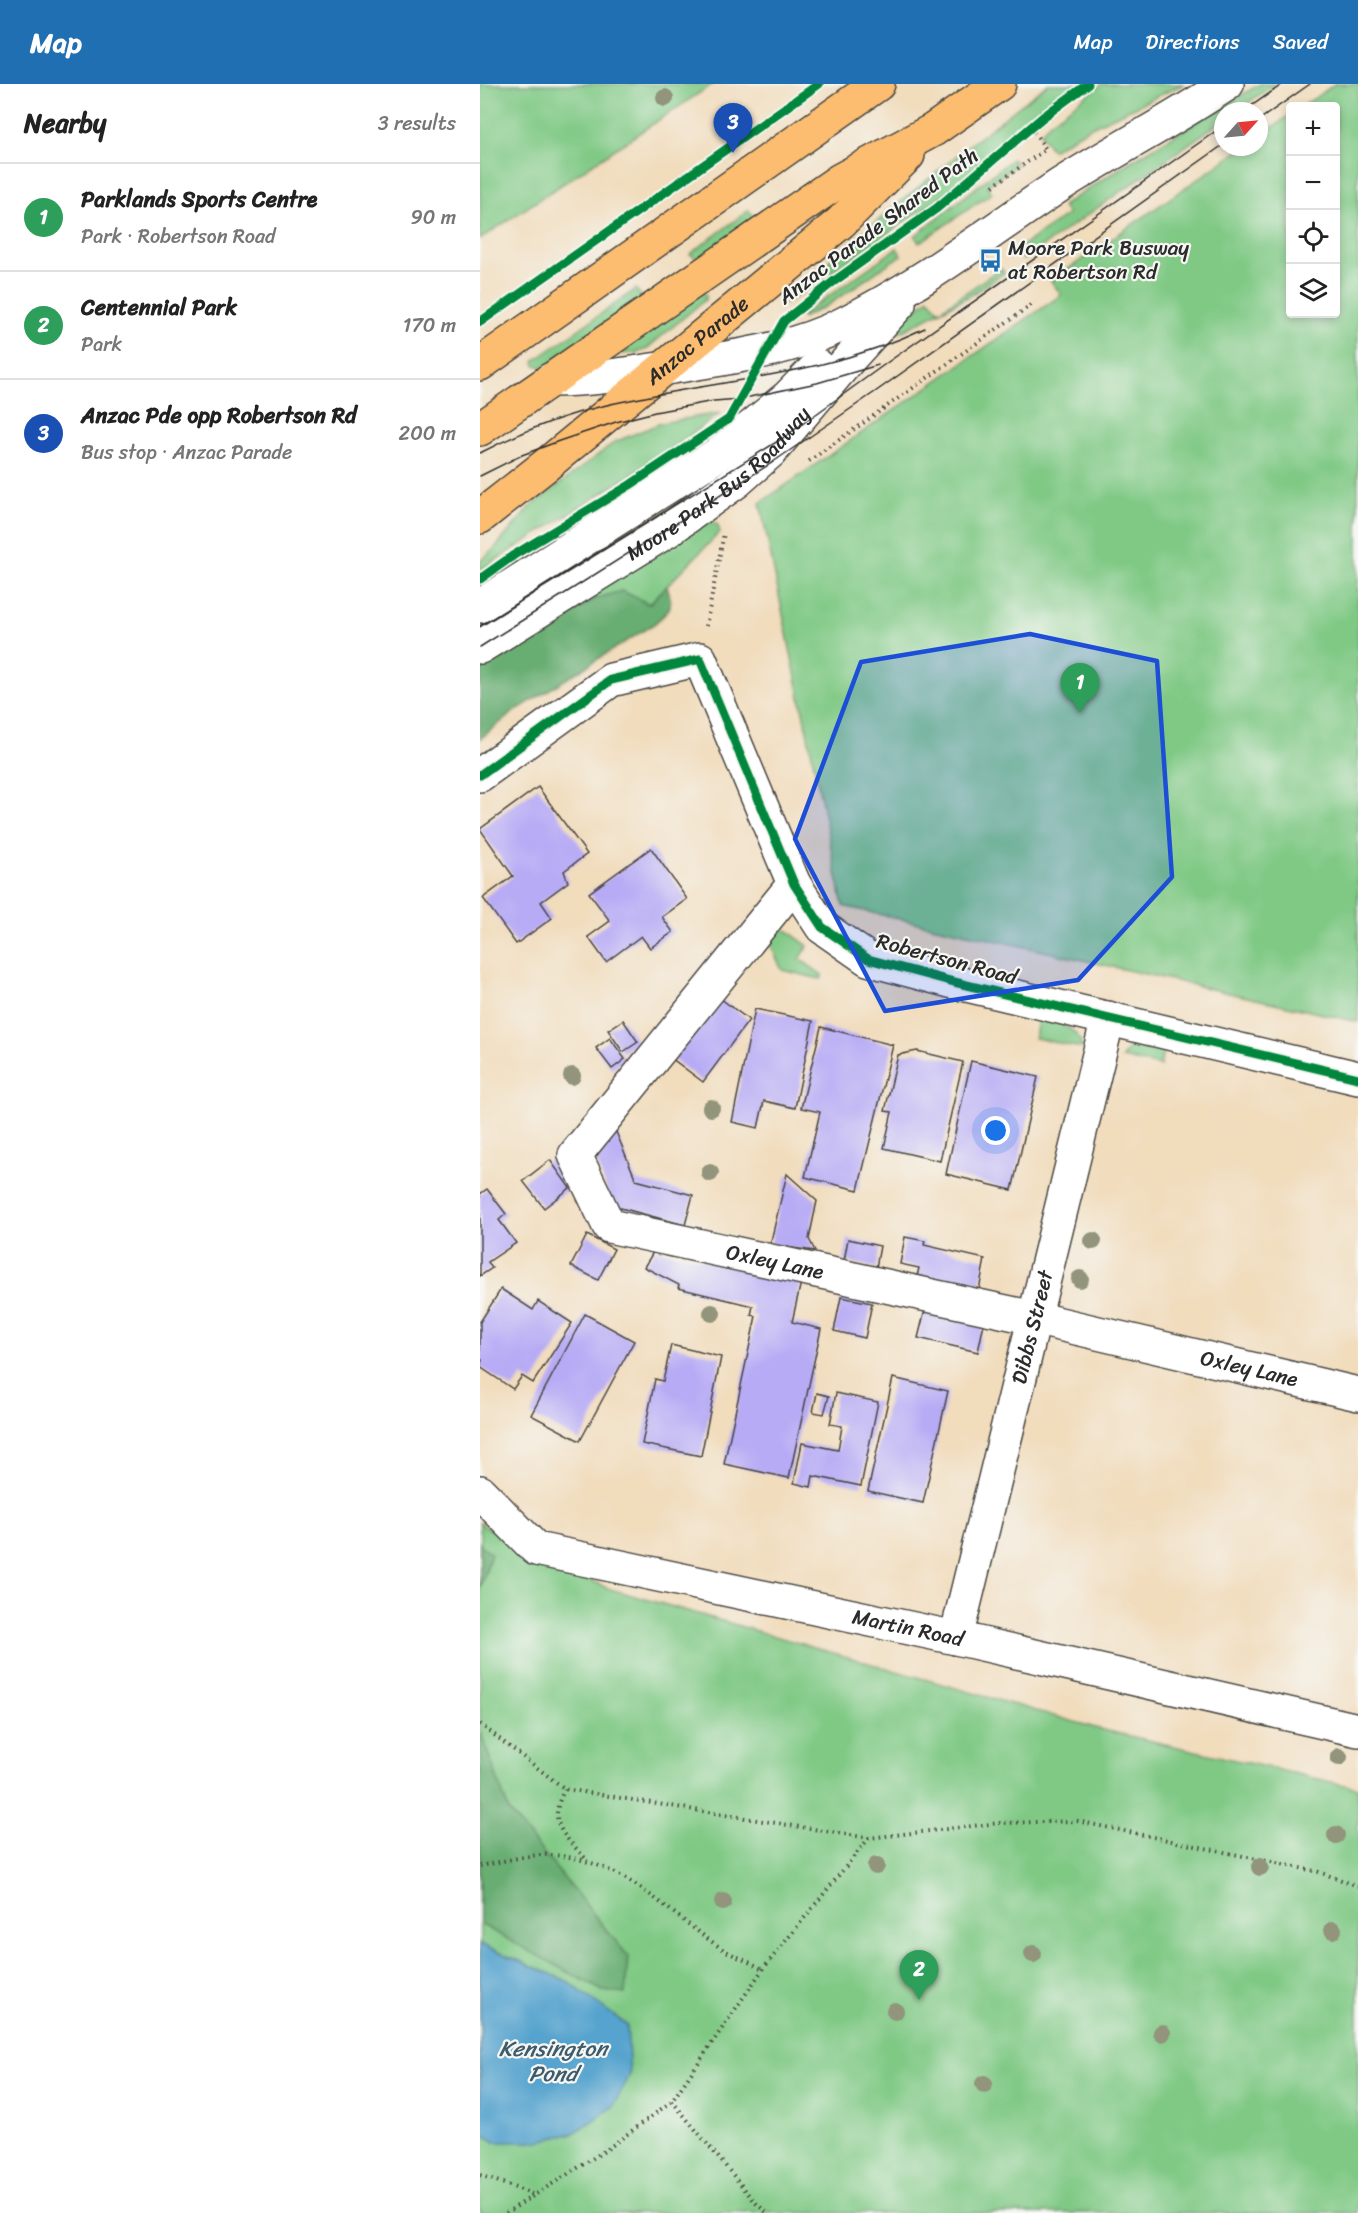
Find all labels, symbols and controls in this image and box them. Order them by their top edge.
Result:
text: Map [30,18,82,67]
text: Map [1074,23,1112,61]
text: Directions [1145,23,1240,61]
text: Saved [1273,23,1328,61]
text: Nearby [24,100,106,146]
north arrow [1214,102,1268,156]
map controls [1286,102,1340,318]
button: + [1286,102,1340,156]
pin: 3 [714,104,752,153]
text: 3 results [378,106,456,141]
street label: Anzac Parade Shared Path [768,137,987,315]
button: − [1286,156,1340,210]
text: Parklands Sports Centre [81,180,317,219]
text: 1 [39,200,48,235]
text: 90 m [411,200,456,235]
button: locate [1286,210,1340,264]
text: Park · Robertson Road [81,219,276,254]
place label: Moore Park Busway at Robertson Rd [1008,229,1189,291]
bus stop icon: Moore Park Busway at Robertson Rd [977,247,1003,273]
button: layers [1286,264,1340,318]
street label: Anzac Parade [636,286,758,396]
text: Centennial Park [81,288,237,327]
text: 2 [38,308,49,343]
text: 170 m [403,308,456,343]
text: Park [81,327,122,362]
text: Anzac Pde opp Robertson Rd [81,396,357,435]
street label: Moore Park Bus Roadway [618,397,821,571]
text: 3 [38,416,49,451]
text: 200 m [399,416,456,451]
text: Bus stop · Anzac Parade [81,435,292,470]
pin: 1 [1060,664,1100,713]
street label: Robertson Road [872,922,1024,997]
your location [981,1116,1010,1145]
street label: Oxley Lane [723,1233,827,1291]
street label: Dibbs Street [1000,1265,1065,1388]
street label: Oxley Lane [1197,1339,1302,1398]
street label: Martin Road [849,1597,969,1659]
pin: 2 [900,1950,938,2000]
water label: Kensington Pond [499,2029,609,2093]

